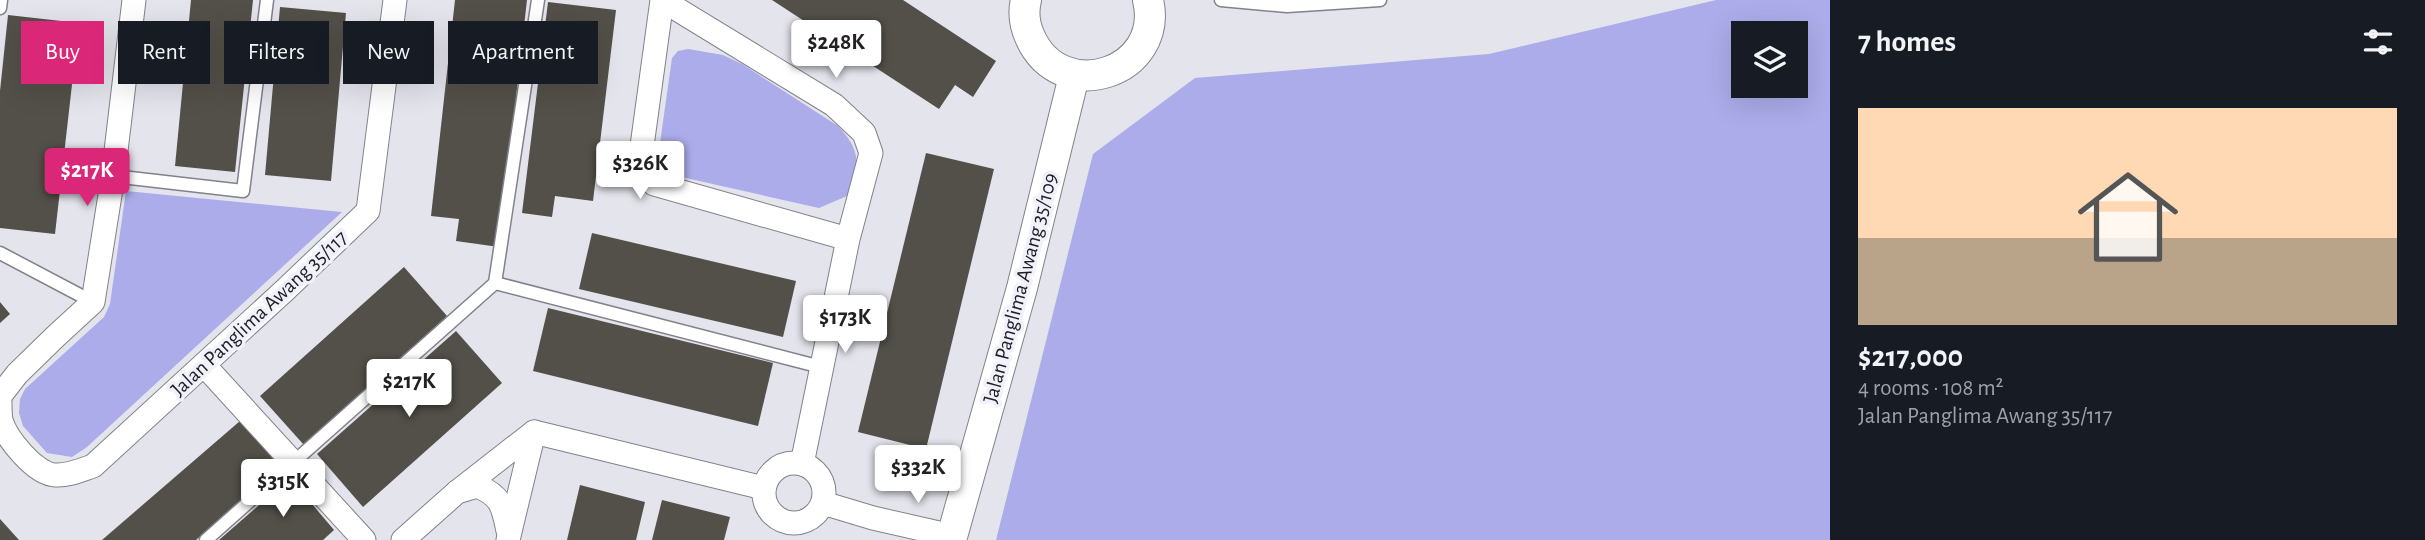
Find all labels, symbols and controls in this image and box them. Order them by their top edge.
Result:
pin: $248K [787,20,885,80]
chip: Buy [21,21,104,84]
chip: Rent [118,21,210,84]
chip: Filters [224,21,329,84]
chip: New [343,21,434,84]
chip: Apartment [448,21,598,84]
map controls [1731,21,1808,98]
button: layers [1731,21,1808,98]
icon: filters [2359,23,2397,61]
text: 7 homes [1858,27,1956,57]
text: $248K [807,31,865,54]
pin: $326K [591,142,689,201]
pin: $217K [38,148,136,208]
text: $326K [612,152,668,175]
icon: home [2065,154,2191,280]
text: $217K [61,159,113,182]
street label: Jalan Panglima Awang 35/109 [980,171,1061,405]
street label: Jalan Panglima Awang 35/117 [167,226,352,400]
pin: $173K [796,296,894,355]
text: $173K [819,306,871,329]
text: $217,000 [1858,342,1963,372]
pin: $217K [360,360,458,419]
text: $217K [383,370,435,393]
text: 4 rooms · 108 m² [1858,377,2004,400]
text: Jalan Panglima Awang 35/117 [1858,405,2112,428]
pin: $332K [869,446,967,505]
text: $332K [891,456,945,479]
pin: $315K [234,460,332,519]
text: $315K [257,470,309,493]

